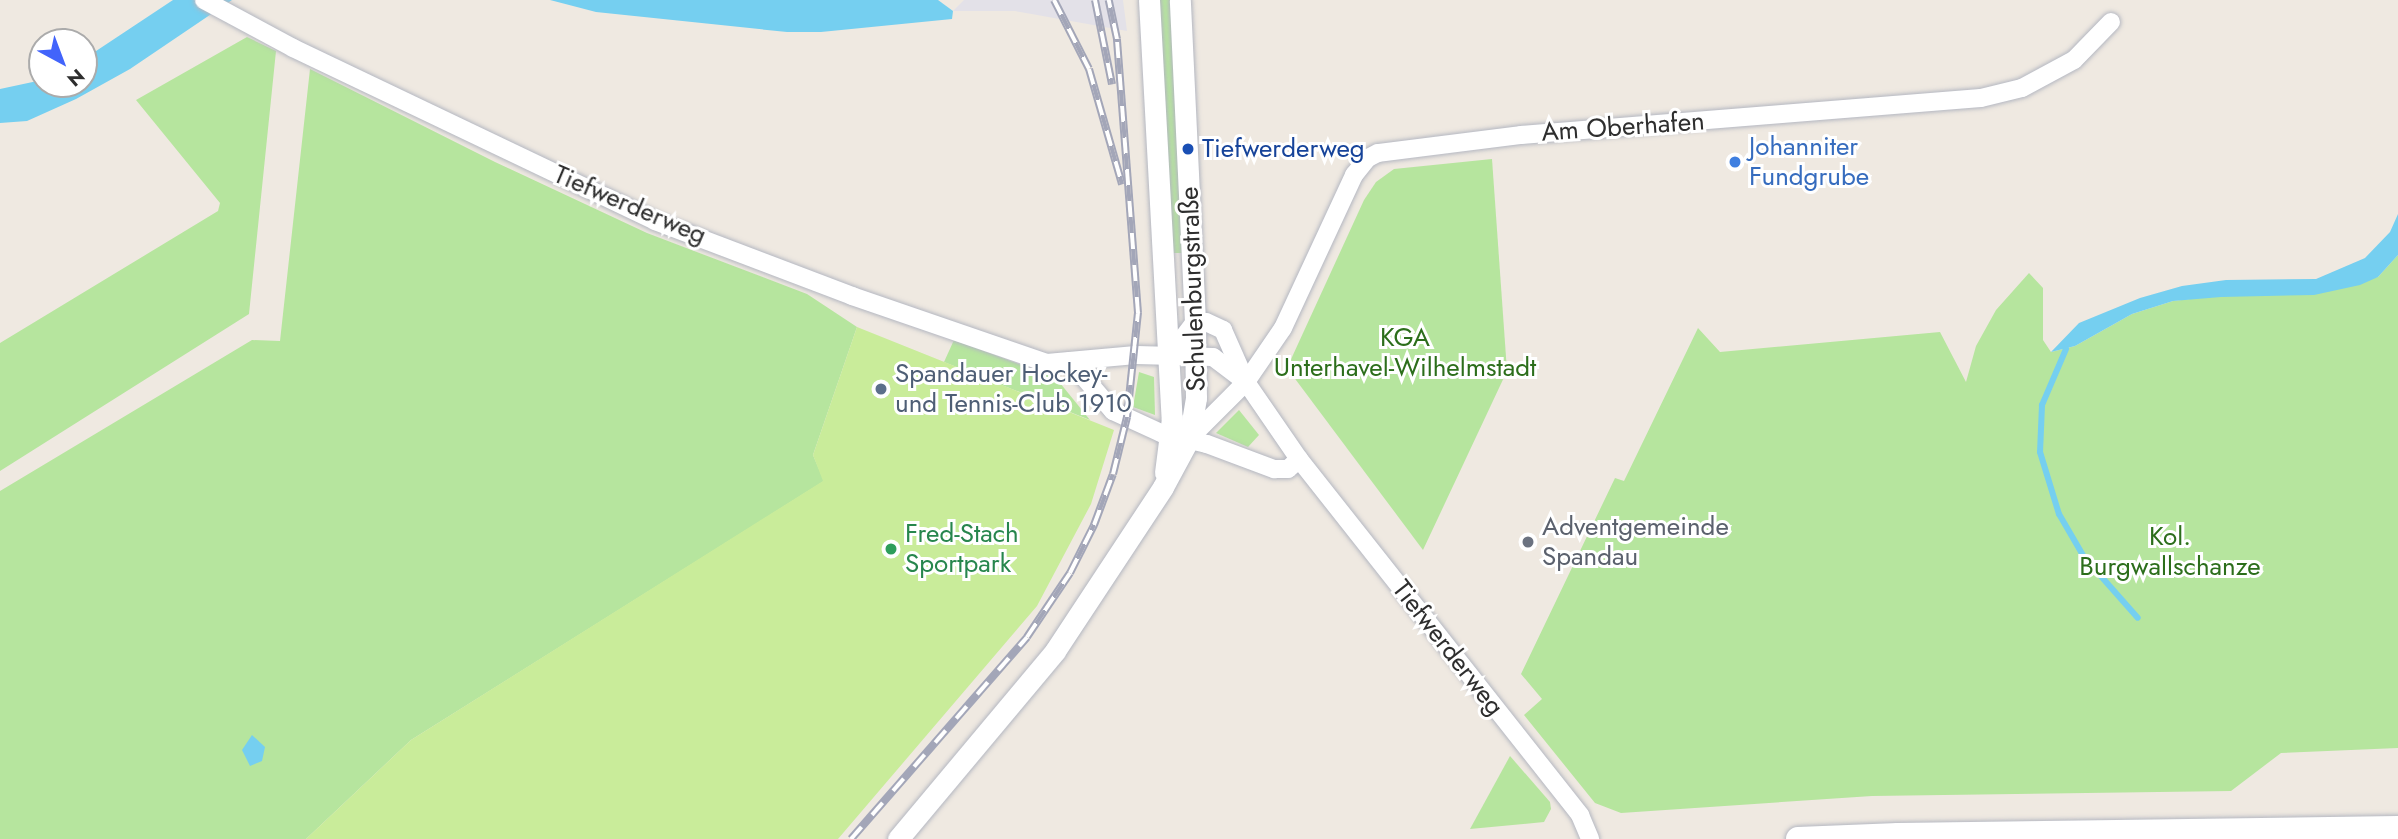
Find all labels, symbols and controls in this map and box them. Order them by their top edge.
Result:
north arrow [28,28,98,98]
text: N [61,63,90,93]
street label: Am Oberhafen [1540,106,1706,148]
place label: Johanniter Fundgrube [1749,131,1869,192]
place label: Tiefwerderweg [1202,133,1365,165]
marker: Tiefwerderweg [1180,141,1196,157]
marker: Johanniter Fundgrube [1727,154,1743,170]
street label: Tiefwerderweg [549,159,711,251]
street label: Schulenburgstraße [1174,186,1212,392]
park label: KGA Unterhavel-Wilhelmstadt [1274,322,1536,384]
place label: Spandauer Hockey- und Tennis-Club 1910 [895,358,1132,420]
marker: Spandauer Hockey- und Tennis-Club 1910 [873,381,889,397]
place label: Adventgemeinde Spandau [1542,511,1729,572]
place label: Fred-Stach Sportpark [905,518,1019,580]
park label: Kol. Burgwallschanze [2079,521,2261,582]
marker: Adventgemeinde Spandau [1520,534,1536,550]
marker: Fred-Stach Sportpark [883,541,899,557]
street label: Tiefwerderweg [1386,574,1510,722]

